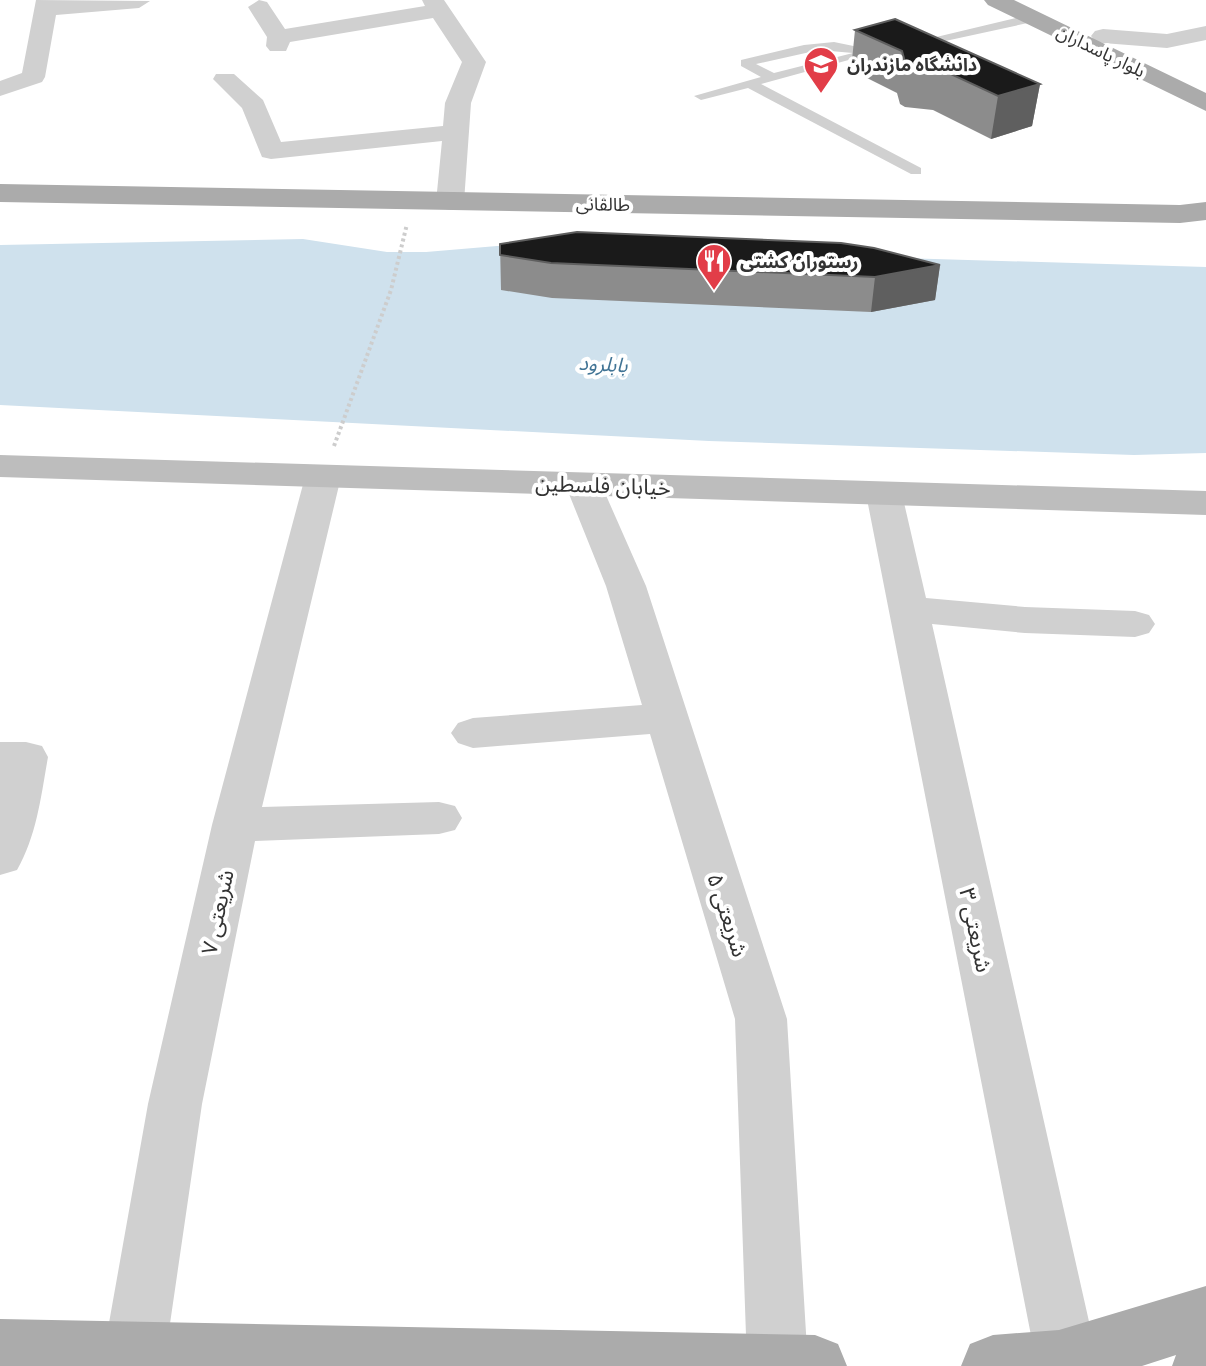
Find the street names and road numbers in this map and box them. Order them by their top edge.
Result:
street label: بلوار پاسداران [1053,21,1149,82]
street label: طالقانی [576,193,630,216]
street label: خیابان فلسطین [535,470,671,500]
street label: شریعتی ۷ [195,867,239,957]
street label: شریعتی ۵ [702,870,754,960]
street label: شریعتی ۳ [954,885,998,975]

